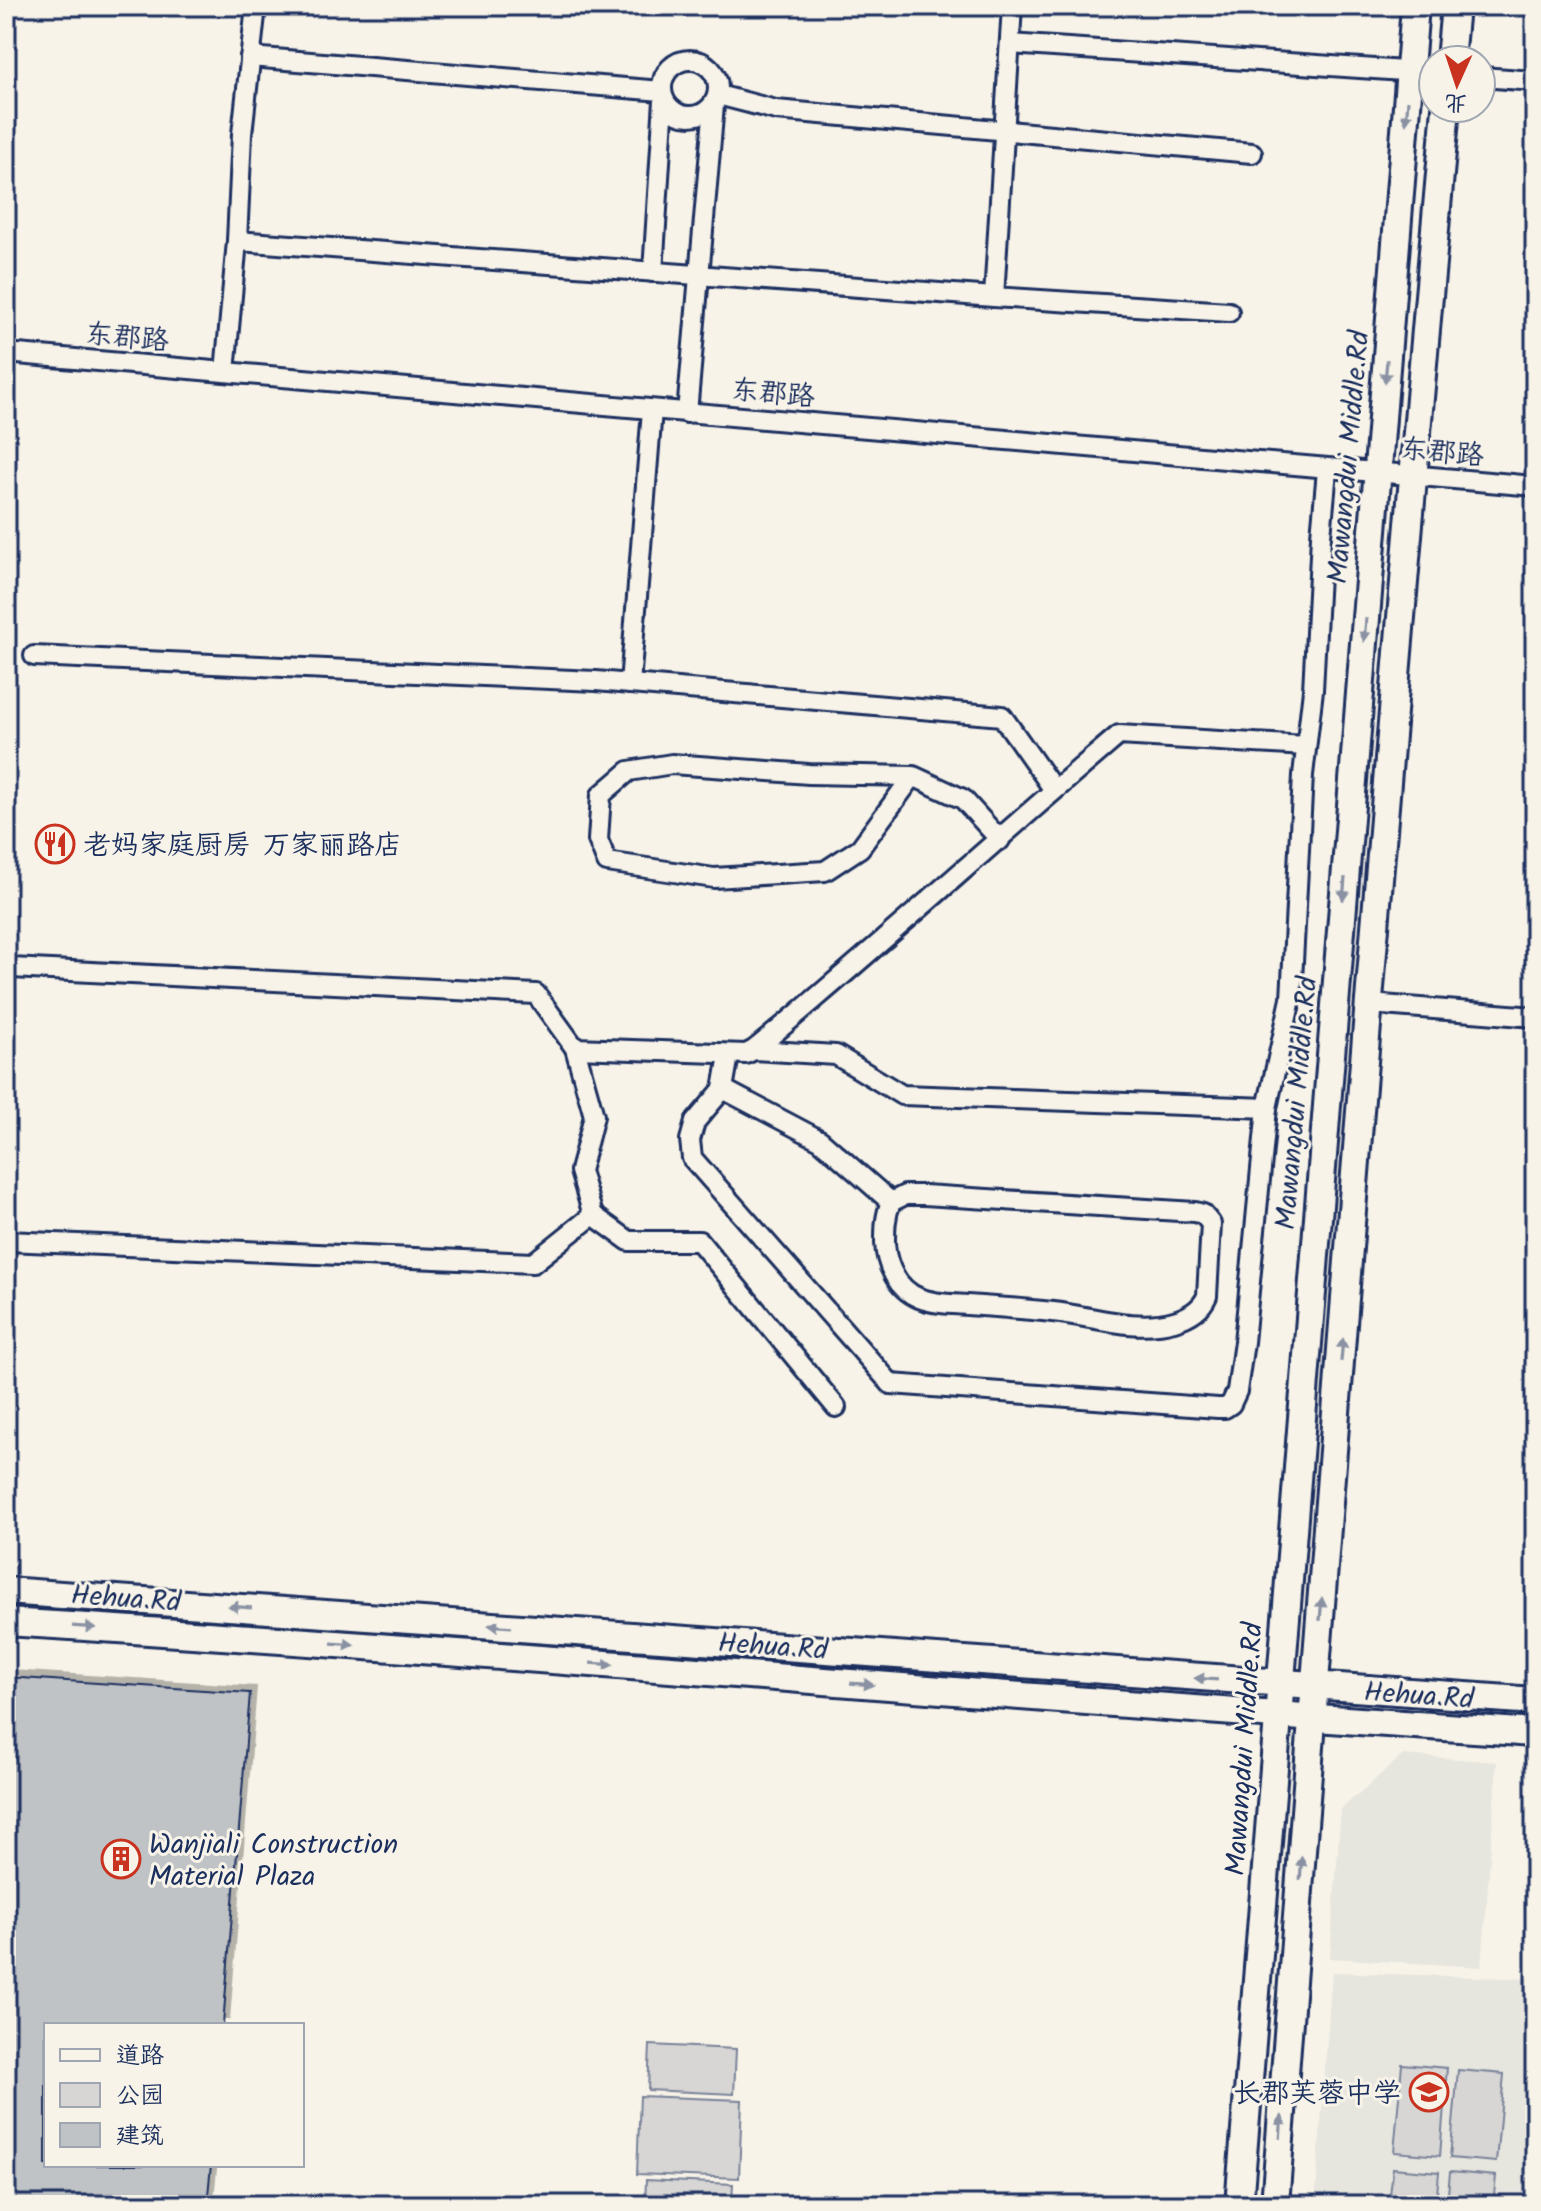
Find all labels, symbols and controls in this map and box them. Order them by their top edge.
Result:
north arrow [1417,44,1497,124]
text: 北 [1444,83,1468,120]
one-way arrow [1400,100,1413,125]
street label: 东郡路 [83,312,171,365]
street label: Mawangdui Middle.Rd [1316,328,1383,586]
one-way arrow [1379,359,1392,384]
street label: 东郡路 [729,368,817,421]
street label: 东郡路 [1398,427,1486,480]
one-way arrow [1358,618,1371,643]
restaurant icon: 老妈家庭厨房 万家丽路店 [34,823,76,865]
place label: 老妈家庭厨房 万家丽路店 [83,824,402,869]
one-way arrow [1337,877,1350,902]
street label: Mawangdui Middle.Rd [1264,974,1331,1232]
one-way arrow [1336,1337,1349,1362]
street label: Hehua.Rd [69,1573,183,1626]
one-way arrow [1315,1596,1328,1621]
one-way arrow [227,1600,252,1613]
one-way arrow [487,1619,512,1632]
street label: Mawangdui Middle.Rd [1214,1620,1277,1877]
one-way arrow [72,1621,97,1634]
street label: Hehua.Rd [716,1621,830,1674]
one-way arrow [331,1638,356,1651]
one-way arrow [590,1658,615,1671]
street label: Hehua.Rd [1362,1670,1476,1723]
one-way arrow [1193,1672,1218,1685]
one-way arrow [850,1678,875,1691]
place label: Wanjiali Construction Material Plaza [149,1823,398,1900]
building icon: Wanjiali Construction Material Plaza [100,1838,142,1880]
one-way arrow [1295,1855,1308,1880]
legend [44,2023,304,2167]
text: 道路 [116,2037,164,2076]
school or university icon: 长郡芙蓉中学 [1408,2071,1450,2113]
place label: 长郡芙蓉中学 [1233,2072,1401,2117]
text: 公园 [116,2077,164,2116]
one-way arrow [1275,2114,1288,2139]
text: 建筑 [116,2117,164,2156]

